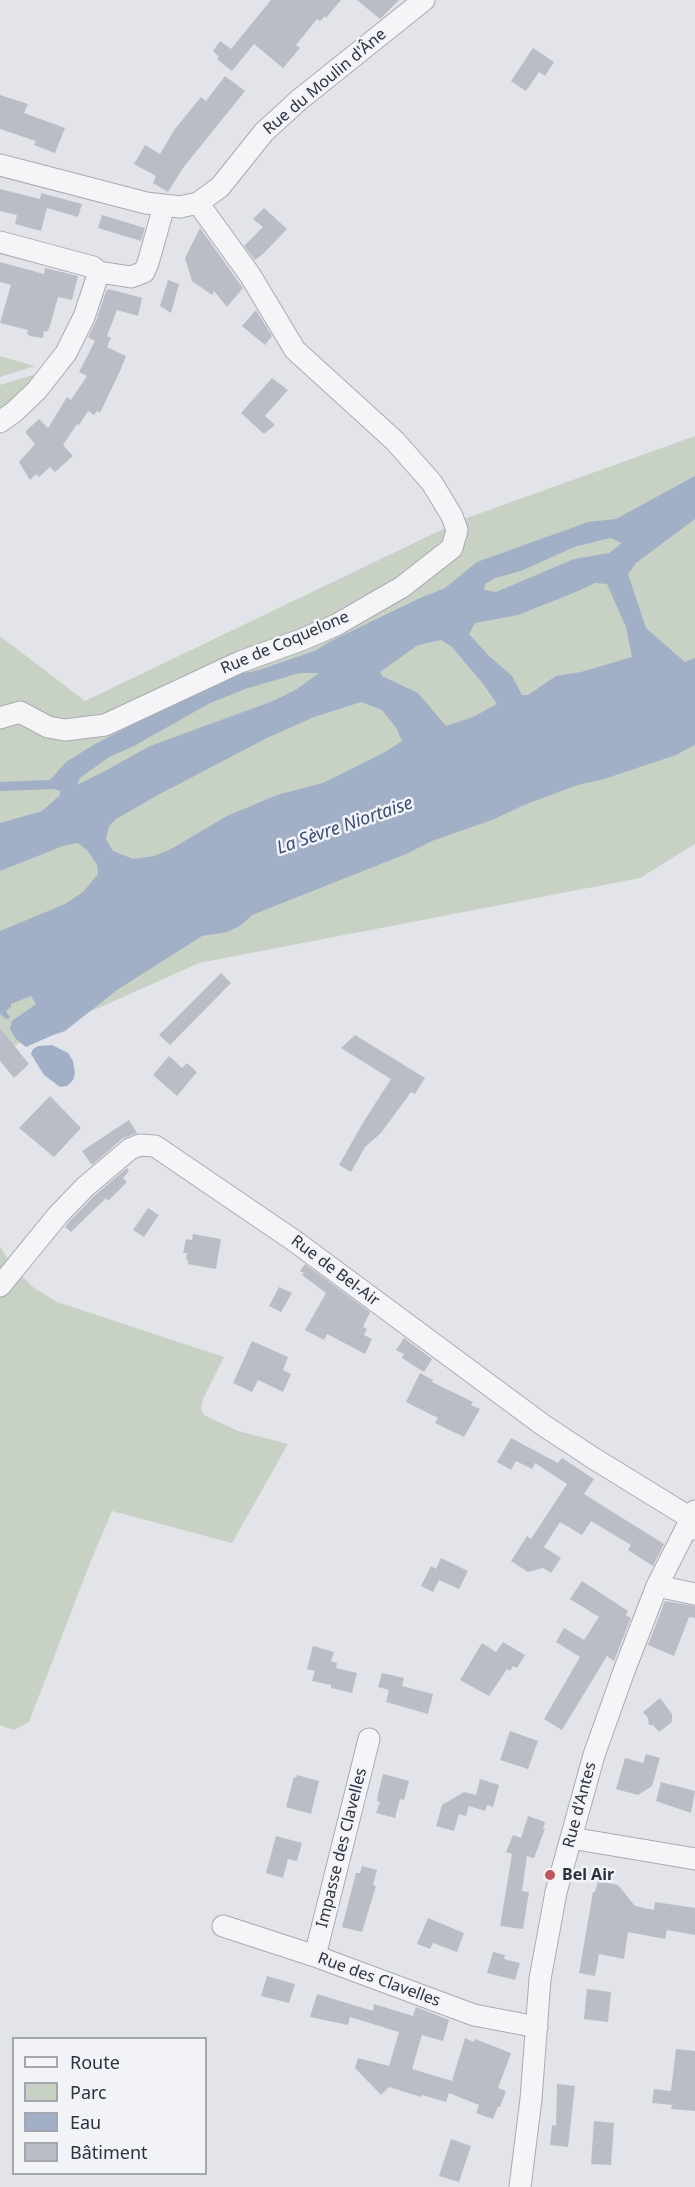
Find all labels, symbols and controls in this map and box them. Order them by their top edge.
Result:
street label: Rue du Moulin d'Âne [260,25,390,139]
street label: Rue de Coquelone [218,607,352,679]
water label: La Sèvre Niortaise [274,793,416,859]
street label: Rue de Bel-Air [287,1232,383,1310]
street label: Rue d'Antes [559,1760,601,1850]
street label: Impasse des Clavelles [313,1766,371,1930]
place label: Bel Air [562,1865,614,1885]
marker: Bel Air [543,1868,557,1882]
street label: Rue des Clavelles [315,1949,443,2011]
legend [12,2037,207,2175]
text: Route [70,2050,120,2074]
text: Parc [70,2080,107,2104]
text: Eau [70,2110,101,2134]
text: Bâtiment [70,2140,148,2164]

